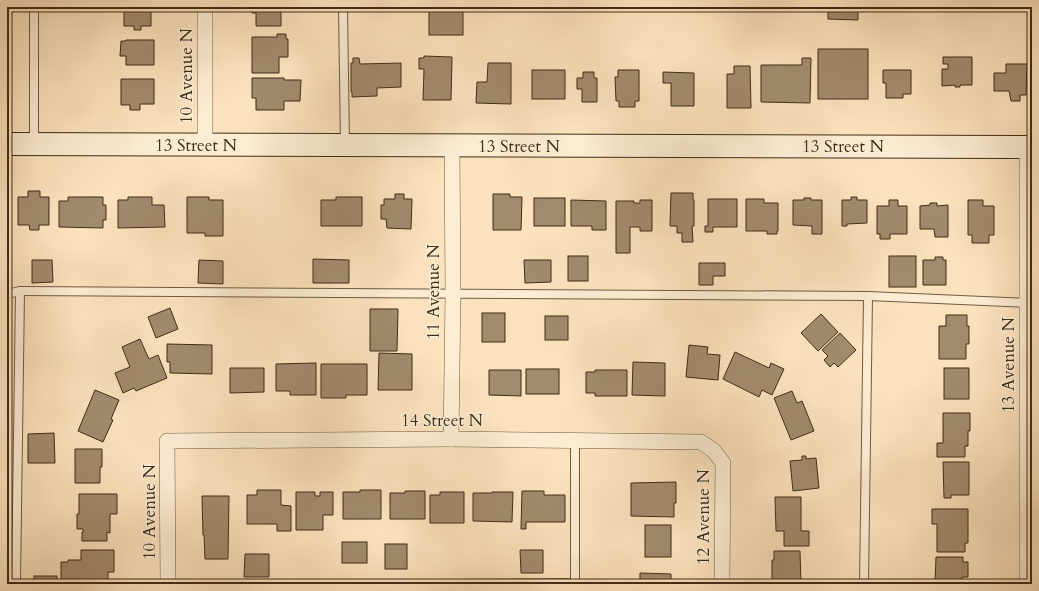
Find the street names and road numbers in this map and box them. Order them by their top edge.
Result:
street label: 10 Avenue N [175,27,198,124]
street label: 13 Street N [155,134,237,157]
street label: 13 Street N [478,135,560,158]
street label: 13 Street N [802,135,884,158]
street label: 11 Avenue N [422,243,445,340]
street label: 13 Avenue N [997,316,1020,413]
street label: 14 Street N [401,409,483,432]
street label: 10 Avenue N [138,463,161,560]
street label: 12 Avenue N [692,468,715,565]

